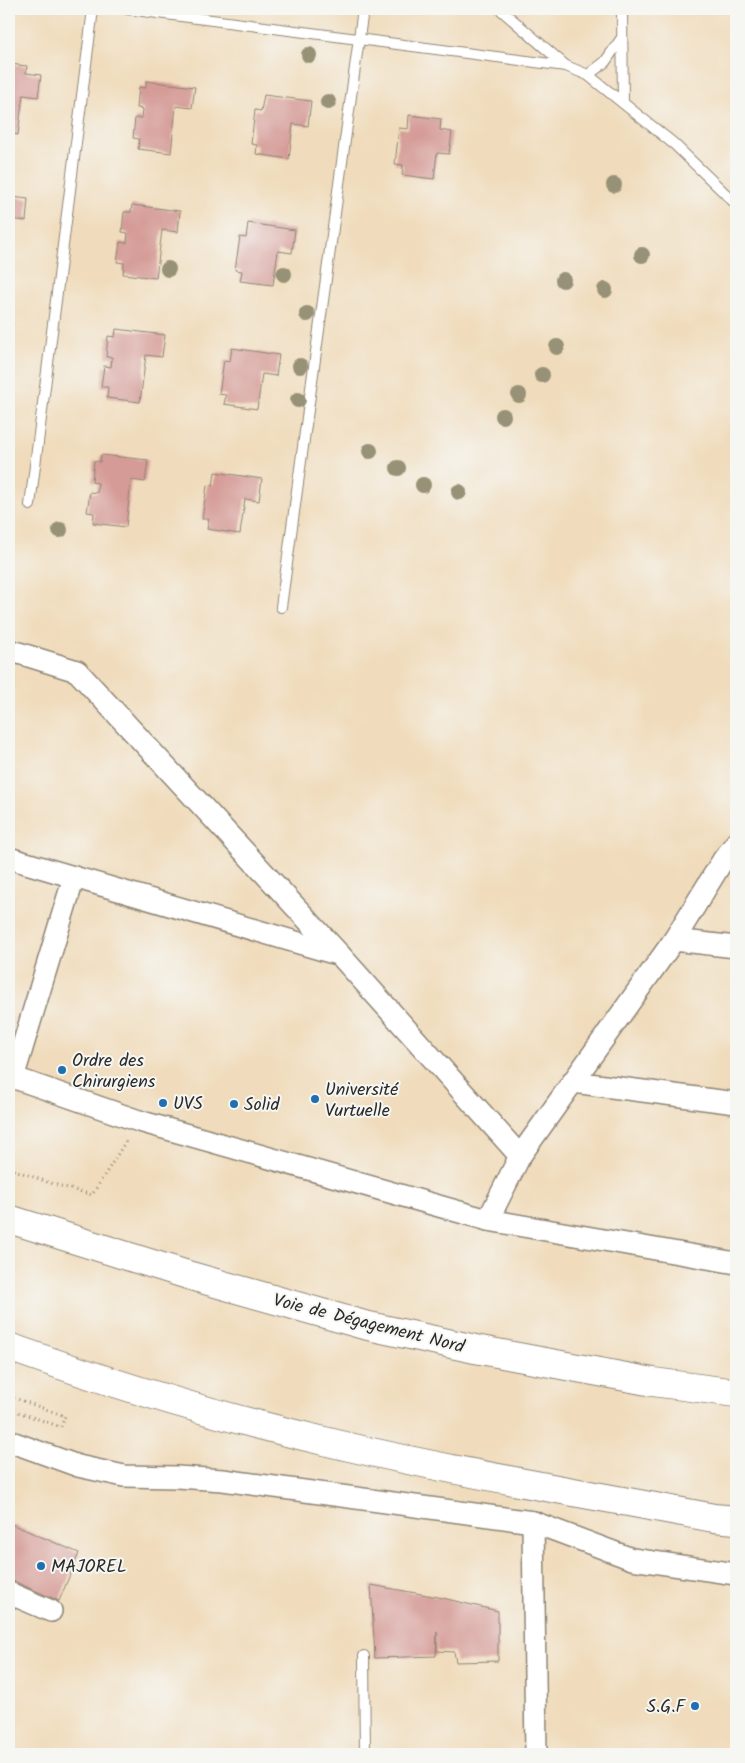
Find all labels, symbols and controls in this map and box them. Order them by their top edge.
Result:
place label: Ordre des Chirurgiens [72,1047,156,1097]
marker: Ordre des Chirurgiens [56,1064,68,1076]
place label: Université Vurtuelle [325,1076,399,1126]
place label: UVS [173,1090,203,1119]
place label: Solid [244,1091,280,1120]
marker: Université Vurtuelle [309,1093,321,1105]
marker: UVS [157,1097,169,1109]
marker: Solid [228,1098,240,1110]
street label: Voie de Dégagement Nord [270,1287,468,1363]
place label: MAJOREL [51,1553,126,1582]
marker: MAJOREL [35,1560,47,1572]
place label: S.G.F [646,1693,687,1722]
marker: S.G.F [689,1700,701,1712]

